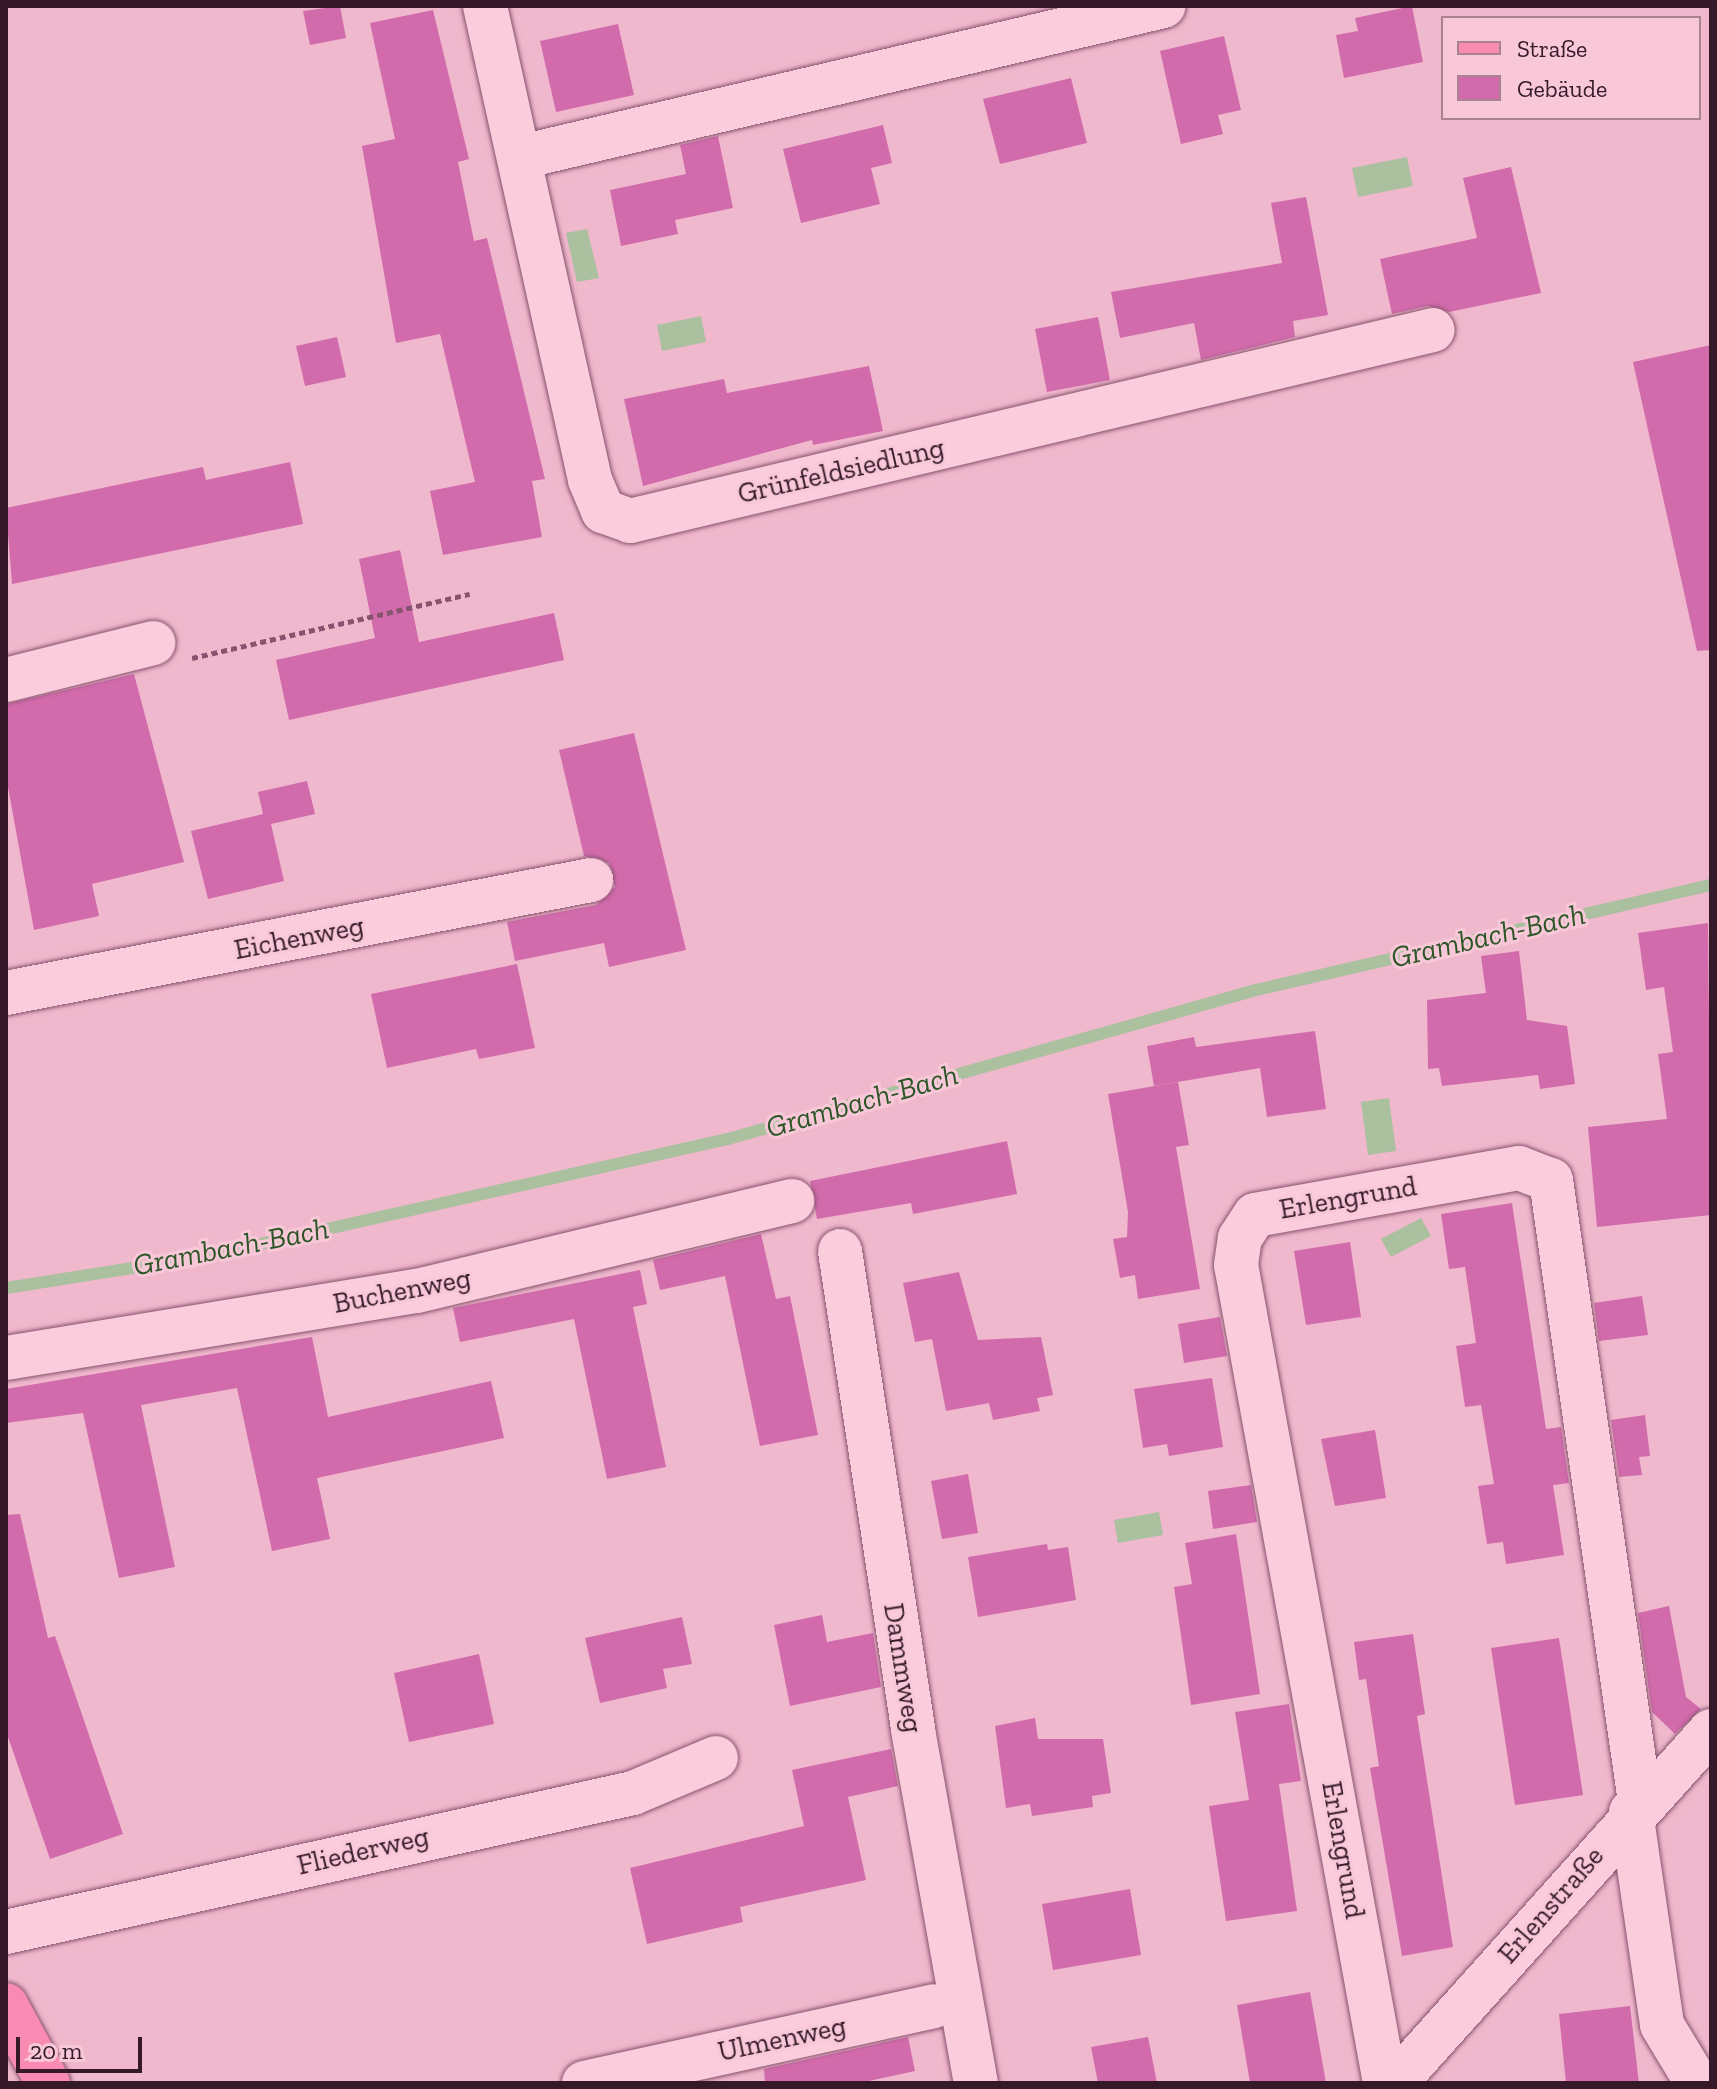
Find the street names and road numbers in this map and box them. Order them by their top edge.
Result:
street label: Grünfeldsiedlung [735,431,947,511]
street label: Eichenweg [231,909,367,967]
street label: Erlengrund [1277,1169,1419,1227]
street label: Buchenweg [330,1261,474,1321]
street label: Dammweg [876,1601,930,1735]
street label: Erlengrund [1314,1779,1372,1921]
street label: Fliederweg [294,1820,432,1882]
street label: Erlenstraße [1491,1840,1611,1970]
street label: Ulmenweg [715,2009,849,2069]

